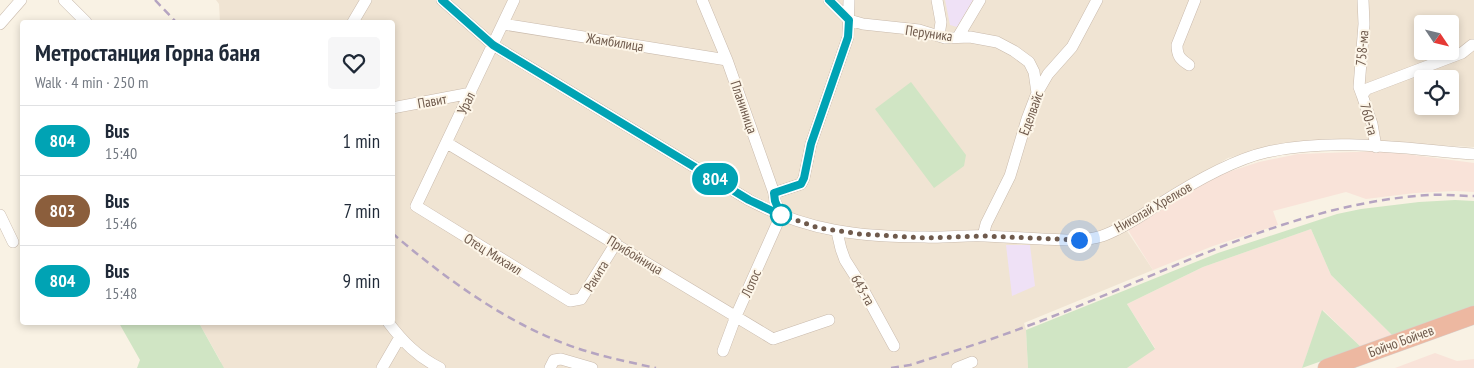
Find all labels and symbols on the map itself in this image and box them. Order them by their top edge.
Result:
north arrow [1414,15,1459,60]
street label: Перуника [904,21,954,45]
street label: Жамбилица [584,28,645,55]
street label: 758-ма [1351,29,1373,67]
street label: Планиница [727,78,761,136]
street label: Еделвайс [1015,88,1047,138]
street label: Урал [453,89,479,117]
street label: Павит [416,90,448,112]
street label: 760-та [1356,101,1382,137]
line badge: 804 [686,163,744,195]
street label: Николай Хрелков [1111,177,1195,236]
unlabelled marker [770,204,792,226]
your location [1067,228,1092,253]
street label: Отец Михаил [461,229,525,279]
street label: Прибойница [604,231,666,279]
street label: Ракита [580,257,612,295]
street label: Лотос [737,266,765,300]
street label: 643-та [847,271,879,309]
street label: Бойчо Бойчев [1366,321,1437,361]

